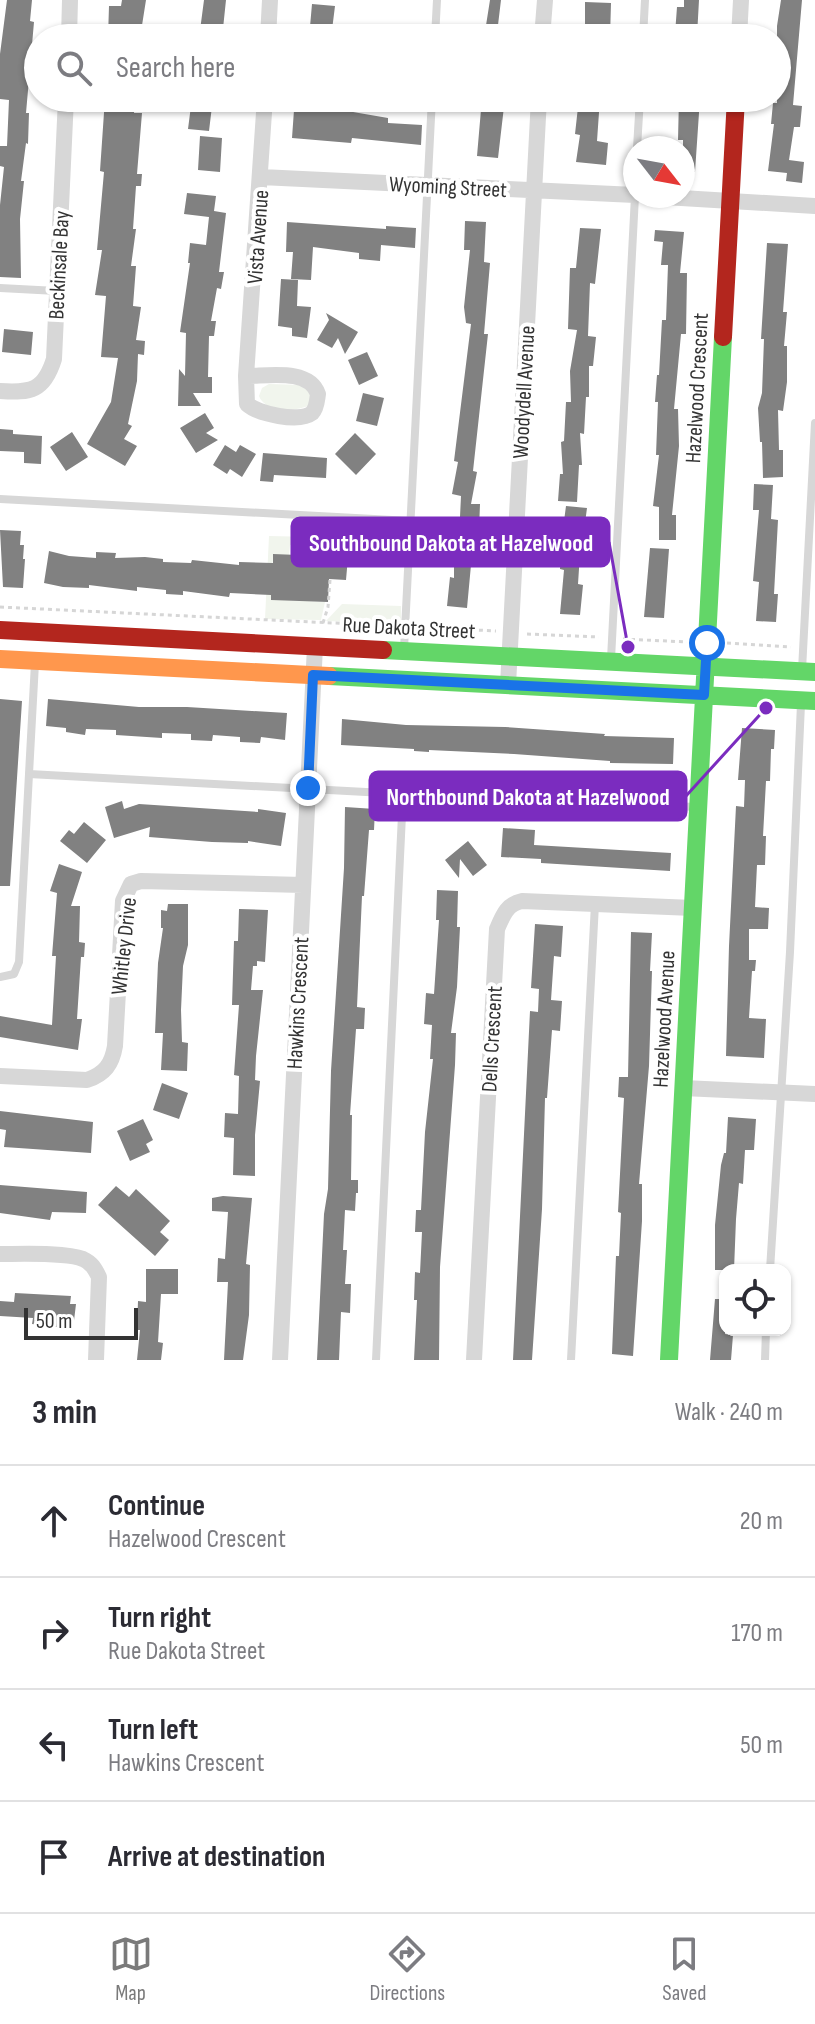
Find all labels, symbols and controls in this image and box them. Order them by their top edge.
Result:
search box [24,24,791,112]
icon: search [52,46,96,90]
text: Search here [116,50,235,86]
north arrow [623,136,695,208]
street label: Wyoming Street [388,171,508,204]
street label: Vista Avenue [242,189,275,285]
street label: Beckinsale Bay [43,210,76,320]
street label: Hazelwood Crescent [680,312,715,464]
street label: Woodydell Avenue [508,325,541,459]
callout: Southbound Dakota at Hazelwood [292,518,609,566]
text: Southbound Dakota at Hazelwood [309,529,593,558]
street label: Rue Dakota Street [342,612,476,645]
route start [689,625,725,661]
route end [290,770,326,806]
callout: Northbound Dakota at Hazelwood [370,772,686,820]
text: Northbound Dakota at Hazelwood [386,783,670,812]
street label: Whitley Drive [106,896,143,996]
street label: Hawkins Crescent [282,936,315,1070]
street label: Hazelwood Avenue [647,950,682,1088]
street label: Dells Crescent [476,985,509,1093]
map controls [719,1264,791,1336]
button: locate [719,1264,791,1336]
scale bar [24,1304,138,1340]
text: 50 m [36,1308,72,1335]
text: 3 min [32,1392,97,1433]
text: Walk · 240 m [675,1397,783,1428]
text: Continue [108,1488,205,1524]
icon: ahead [32,1499,76,1543]
text: 20 m [740,1506,783,1537]
text: Hazelwood Crescent [108,1524,286,1555]
text: Turn right [108,1600,211,1636]
icon: right [32,1611,76,1655]
text: 170 m [731,1618,783,1649]
text: Rue Dakota Street [108,1636,265,1667]
text: Turn left [108,1712,198,1748]
icon: left [32,1723,76,1767]
text: 50 m [740,1730,783,1761]
text: Hawkins Crescent [108,1748,264,1779]
icon: arrive [32,1835,76,1879]
text: Arrive at destination [108,1839,325,1875]
tab: Map [109,1932,153,2007]
tab: Directions [370,1932,445,2007]
tab: Saved [662,1932,706,2007]

